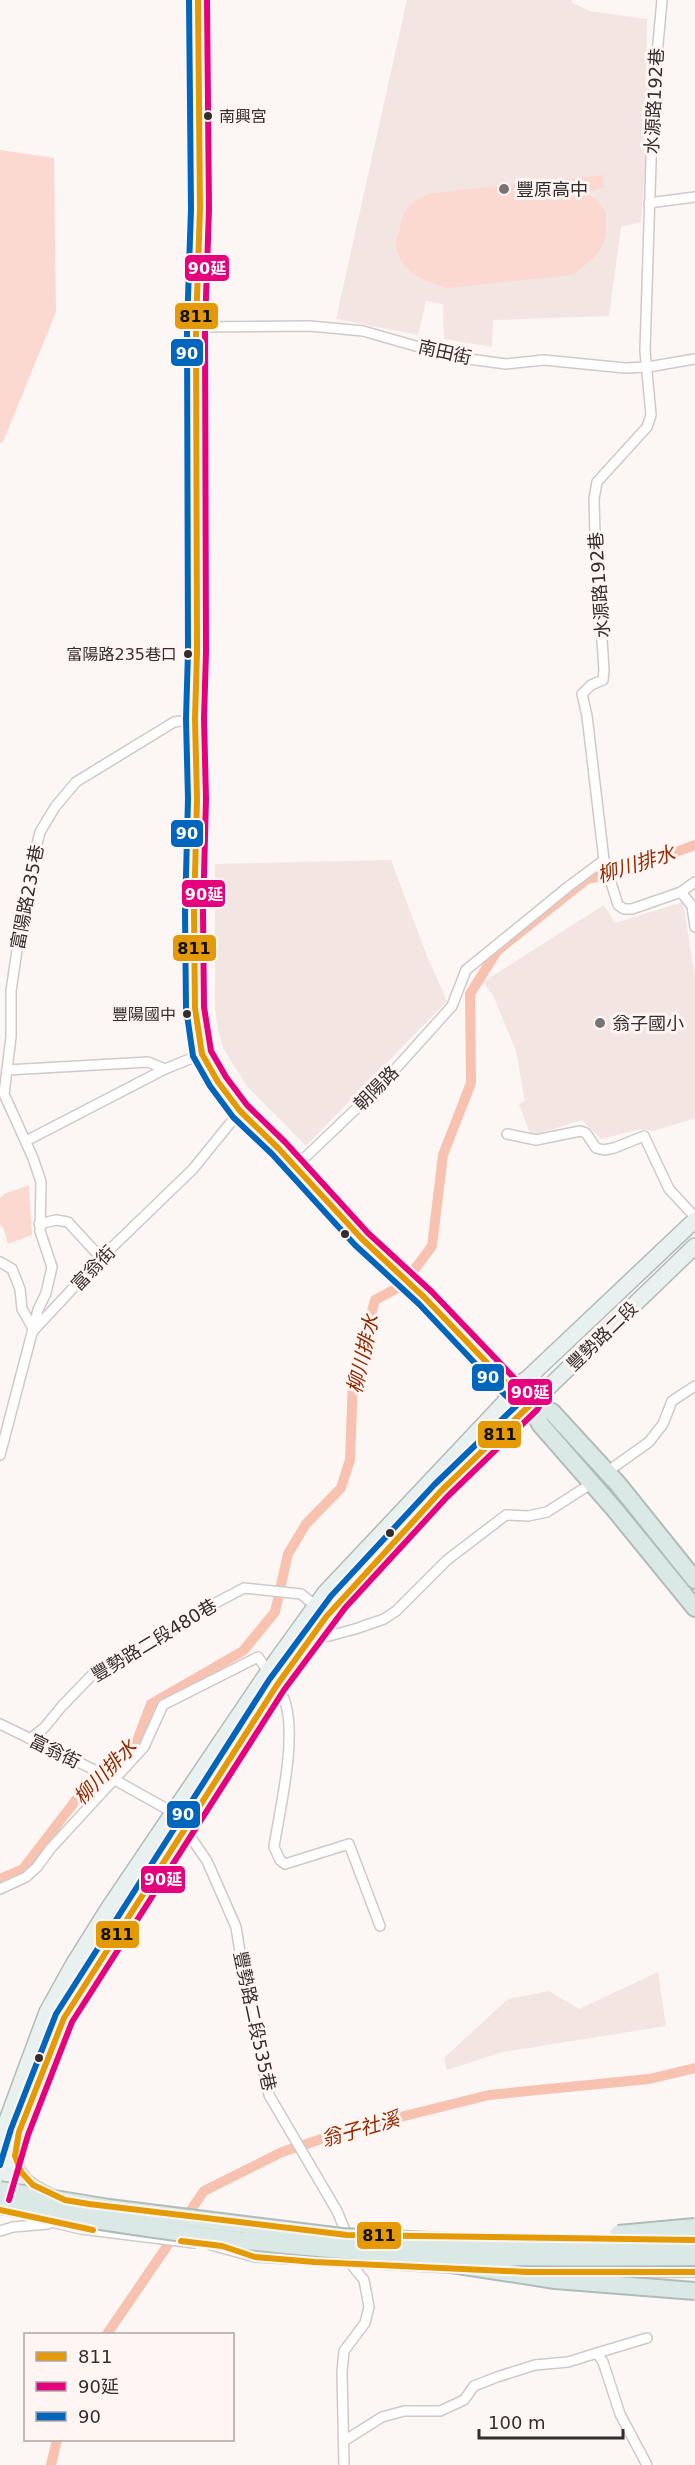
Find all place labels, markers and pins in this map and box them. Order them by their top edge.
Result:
place label: 南興宮 [219,107,267,126]
marker: 南興宮 [202,110,214,122]
place label: 豐原高中 [516,179,588,200]
marker: 豐原高中 [497,182,511,196]
place label: 富陽路235巷口 [66,645,177,664]
marker: 富陽路235巷口 [182,648,194,660]
place label: 豐陽國中 [112,1005,176,1024]
marker: 豐陽國中 [181,1008,193,1020]
place label: 翁子國小 [612,1013,684,1034]
marker: 翁子國小 [593,1016,607,1030]
unlabelled marker [339,1228,351,1240]
unlabelled marker [384,1527,396,1539]
unlabelled marker [33,2052,45,2064]

